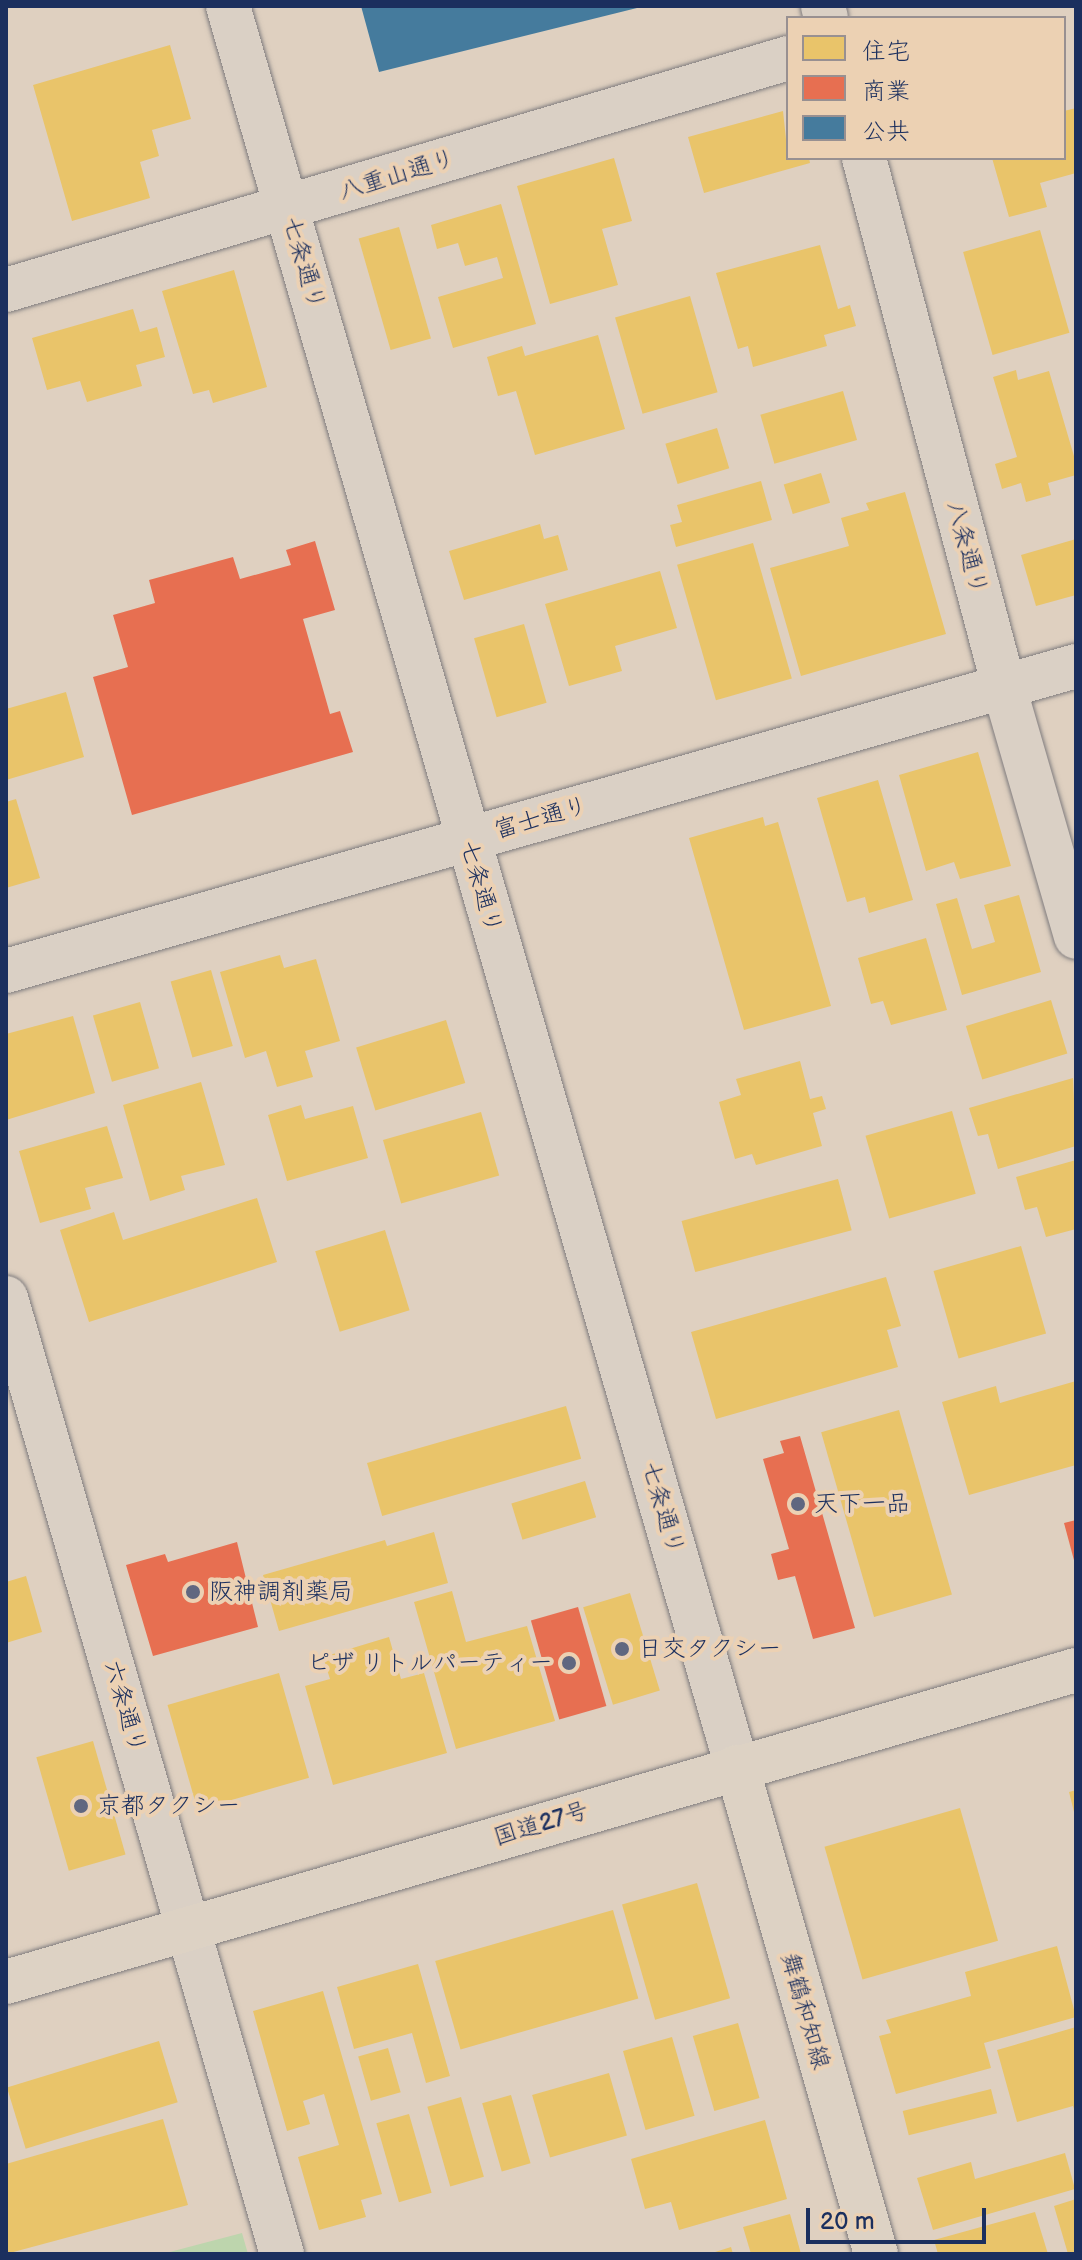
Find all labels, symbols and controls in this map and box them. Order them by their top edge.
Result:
legend [786,16,1066,160]
text: 住宅 [862,37,910,66]
text: 商業 [862,77,910,106]
text: 公共 [862,117,910,146]
street label: 八重山通り [335,144,459,206]
street label: 七条通り [277,213,331,313]
street label: 八条通り [941,498,993,598]
street label: 富士通り [491,791,591,845]
street label: 七条通り [454,837,508,937]
street label: 七条通り [636,1458,690,1558]
place label: 天下一品 [814,1490,910,1518]
marker: 天下一品 [789,1495,807,1513]
place label: 阪神調剤薬局 [209,1578,353,1606]
marker: 阪神調剤薬局 [184,1583,202,1601]
place label: 日交タクシー [638,1635,782,1663]
marker: 日交タクシー [613,1640,631,1658]
place label: ピザ リトルパーティー [307,1649,553,1677]
marker: ピザ リトルパーティー [560,1654,578,1672]
street label: 六条通り [98,1657,152,1757]
place label: 京都タクシー [97,1792,241,1820]
street label: 国道27号 [490,1796,592,1852]
marker: 京都タクシー [72,1797,90,1815]
street label: 舞鶴和知線 [775,1949,835,2073]
scale bar [810,2192,990,2242]
text: 20 m [820,2207,875,2236]

